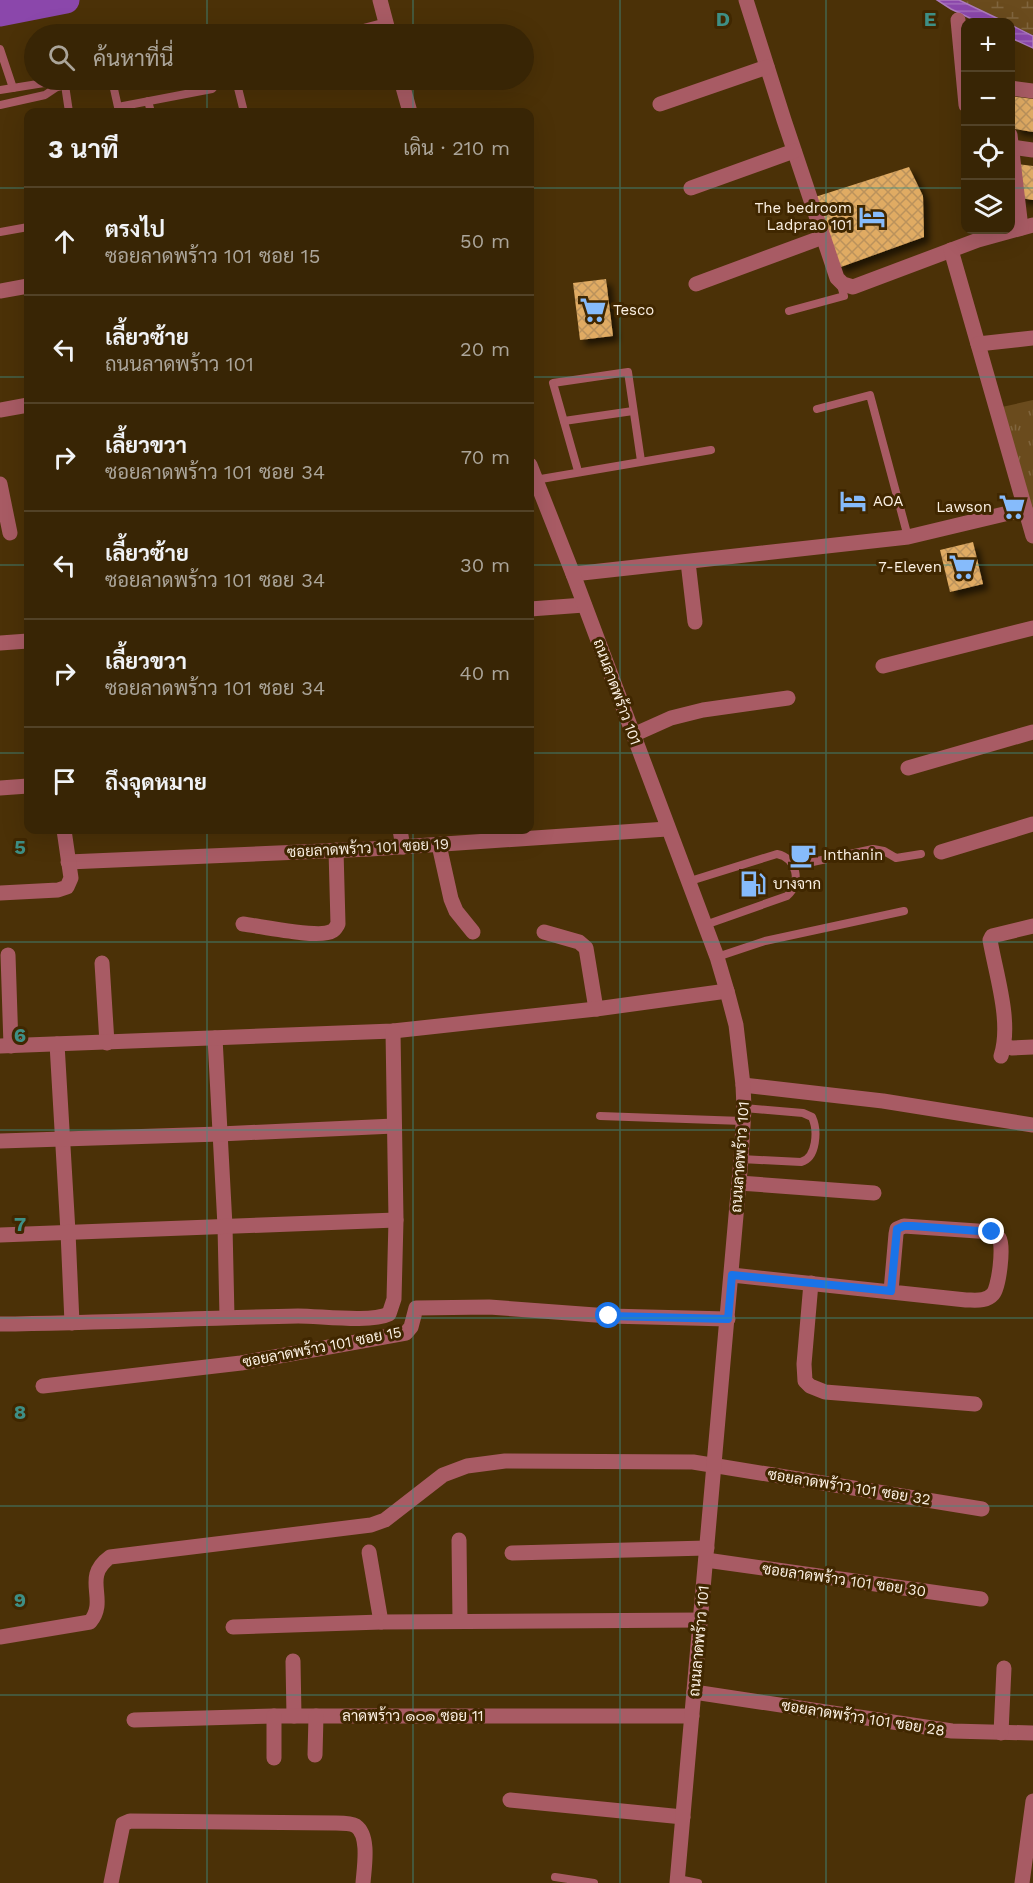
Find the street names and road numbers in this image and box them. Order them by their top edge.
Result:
street label: ถนนลาดพร้าว 101 [589,636,645,747]
street label: ซอยลาดพร้าว 101 ซอย 19 [287,834,449,861]
street label: ถนนลาดพร้าว 101 [726,1101,753,1213]
street label: ซอยลาดพร้าว 101 ซอย 15 [241,1322,403,1371]
street label: ซอยลาดพร้าว 101 ซอย 32 [766,1464,932,1509]
street label: ซอยลาดพร้าว 101 ซอย 30 [761,1559,927,1600]
street label: ถนนลาดพร้าว 101 [684,1585,713,1697]
street label: ซอยลาดพร้าว 101 ซอย 28 [780,1695,946,1740]
street label: ลาดพร้าว ๑๐๑ ซอย 11 [342,1706,484,1725]

